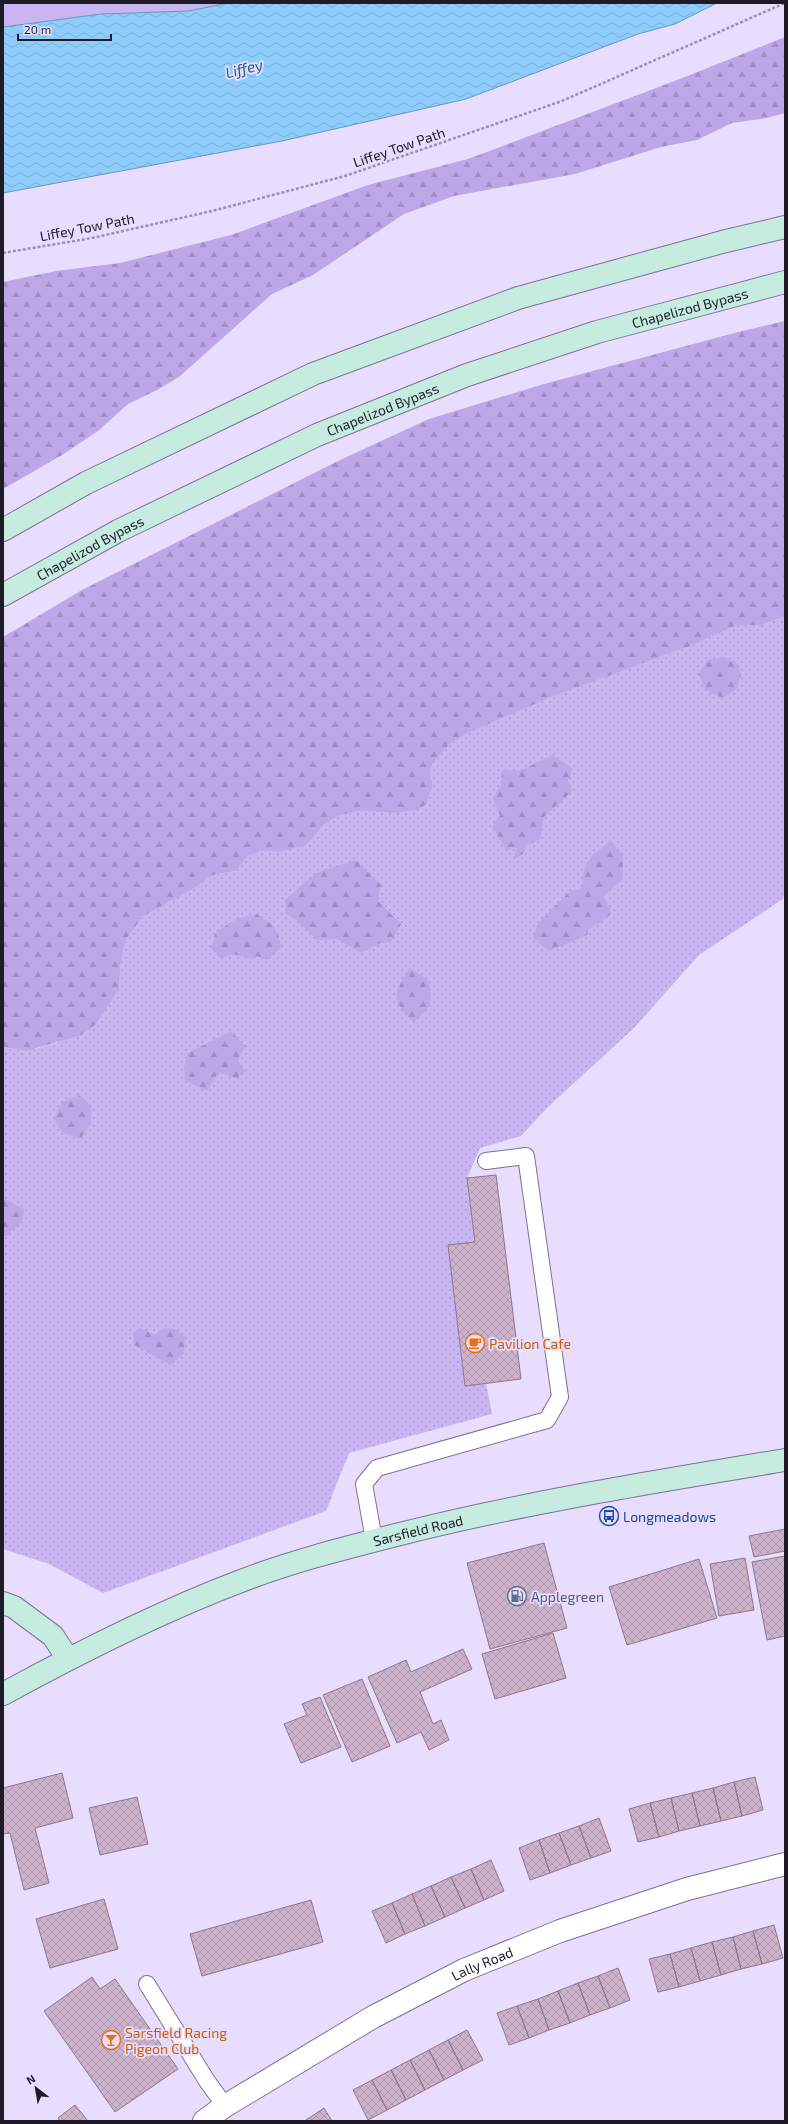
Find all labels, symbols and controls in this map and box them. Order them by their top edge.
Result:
scale bar [18,16,111,42]
text: 20 m [24,22,51,36]
water label: Liffey [223,55,265,82]
street label: Liffey Tow Path [351,123,447,171]
street label: Liffey Tow Path [38,209,136,245]
street label: Chapelizod Bypass [630,284,750,331]
street label: Chapelizod Bypass [324,379,441,439]
street label: Chapelizod Bypass [33,512,146,583]
cafe icon: Pavilion Cafe [464,1332,486,1354]
place label: Pavilion Cafe [489,1335,571,1352]
bus stop icon: Longmeadows [598,1505,620,1527]
place label: Longmeadows [623,1508,716,1525]
street label: Sarsfield Road [371,1511,465,1549]
fuel station icon: Applegreen [506,1585,528,1607]
place label: Applegreen [531,1588,604,1605]
street label: Lally Road [448,1943,515,1984]
place label: Sarsfield Racing Pigeon Club [125,2024,227,2057]
bar icon: Sarsfield Racing Pigeon Club [100,2029,122,2051]
north arrow [16,2068,56,2108]
text: N [24,2071,37,2087]

